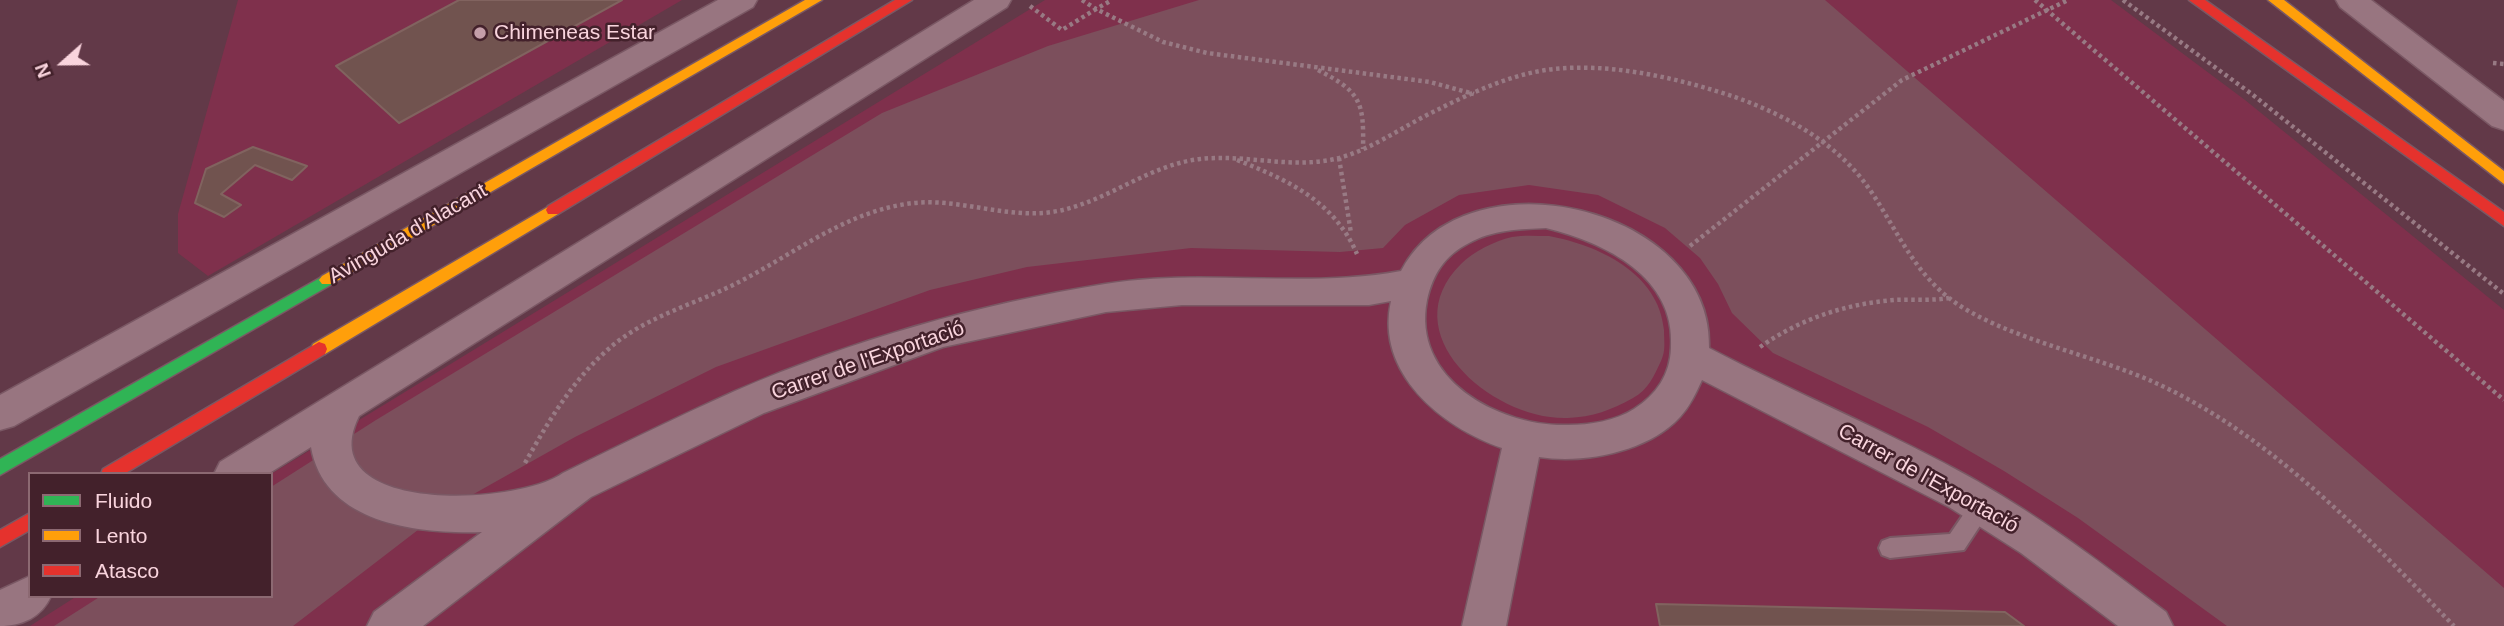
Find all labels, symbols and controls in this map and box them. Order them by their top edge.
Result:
place label: Chimeneas Estar [494,20,655,46]
marker: Chimeneas Estar [472,25,488,41]
north arrow [28,28,98,98]
text: N [31,61,55,81]
street label: Avinguda d'Alacant [324,178,492,290]
street label: Carrer de l'Exportació [768,316,968,406]
street label: Carrer de l'Exportació [1833,419,2023,539]
legend [28,472,273,598]
text: Fluido [95,489,152,512]
text: Lento [95,524,148,547]
text: Atasco [95,559,159,582]

